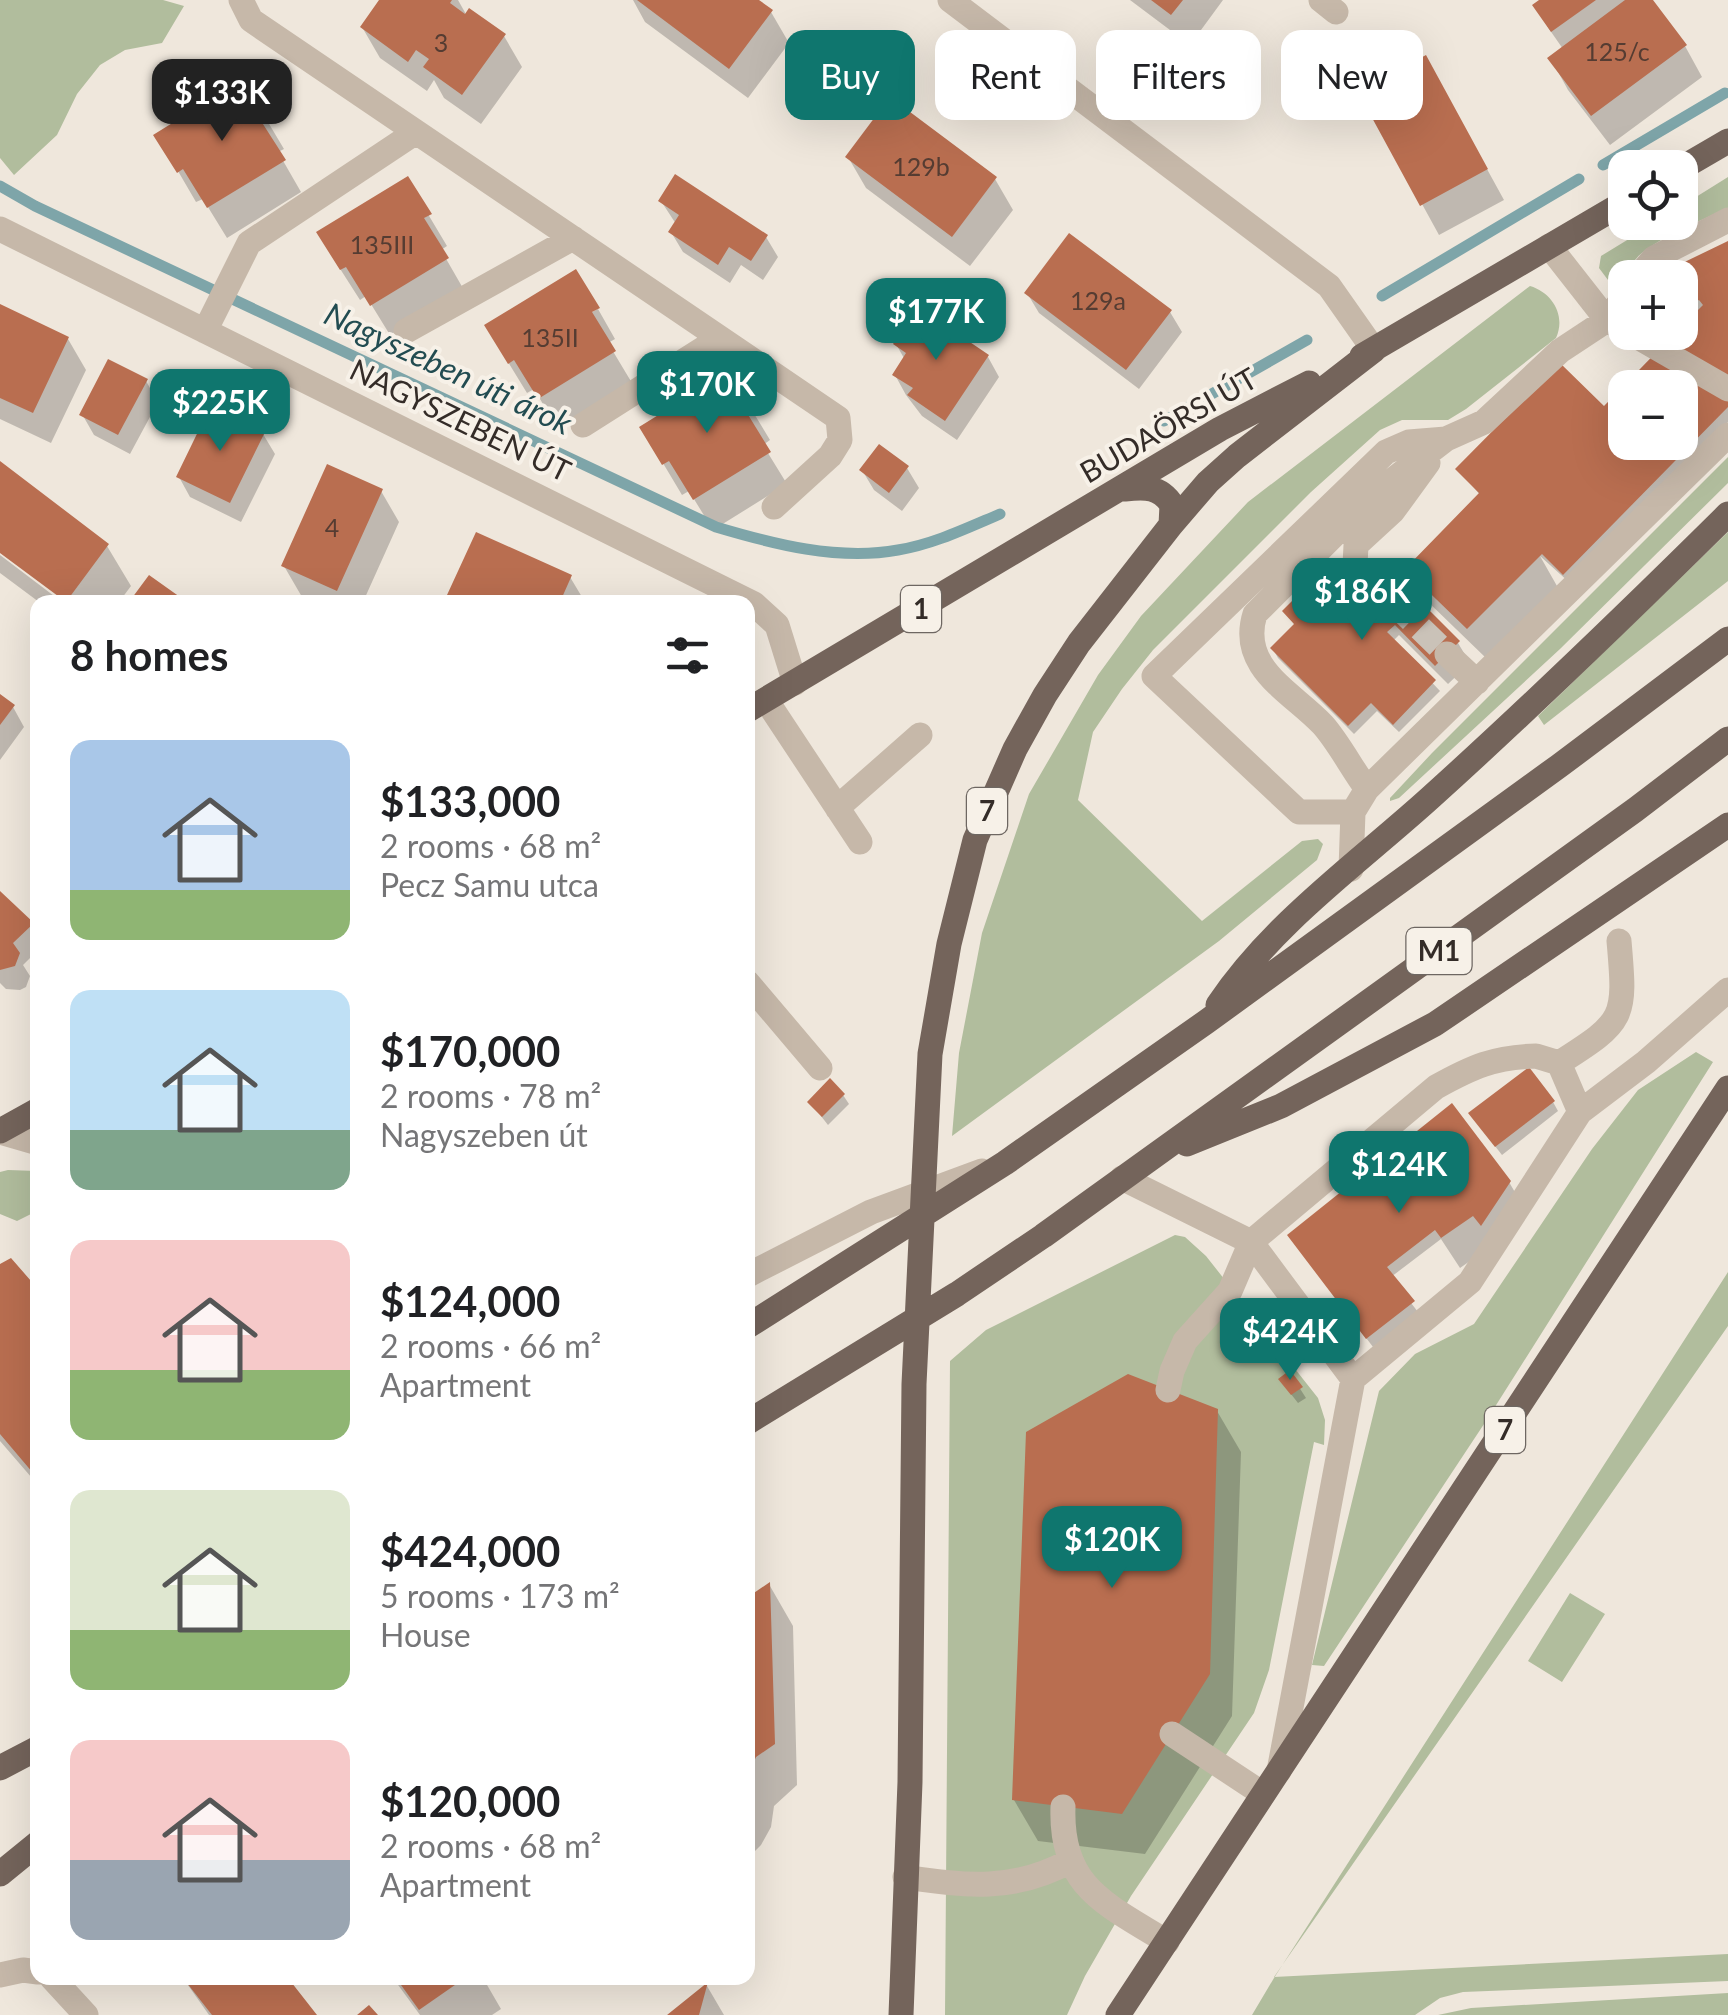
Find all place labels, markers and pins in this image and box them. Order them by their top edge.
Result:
pin: $133K [152,59,292,144]
pin: $177K [866,278,1006,363]
pin: $170K [637,351,777,436]
pin: $225K [150,369,290,454]
pin: $186K [1292,558,1432,643]
pin: $124K [1329,1131,1469,1216]
pin: $424K [1220,1298,1360,1383]
pin: $120K [1042,1506,1182,1591]

